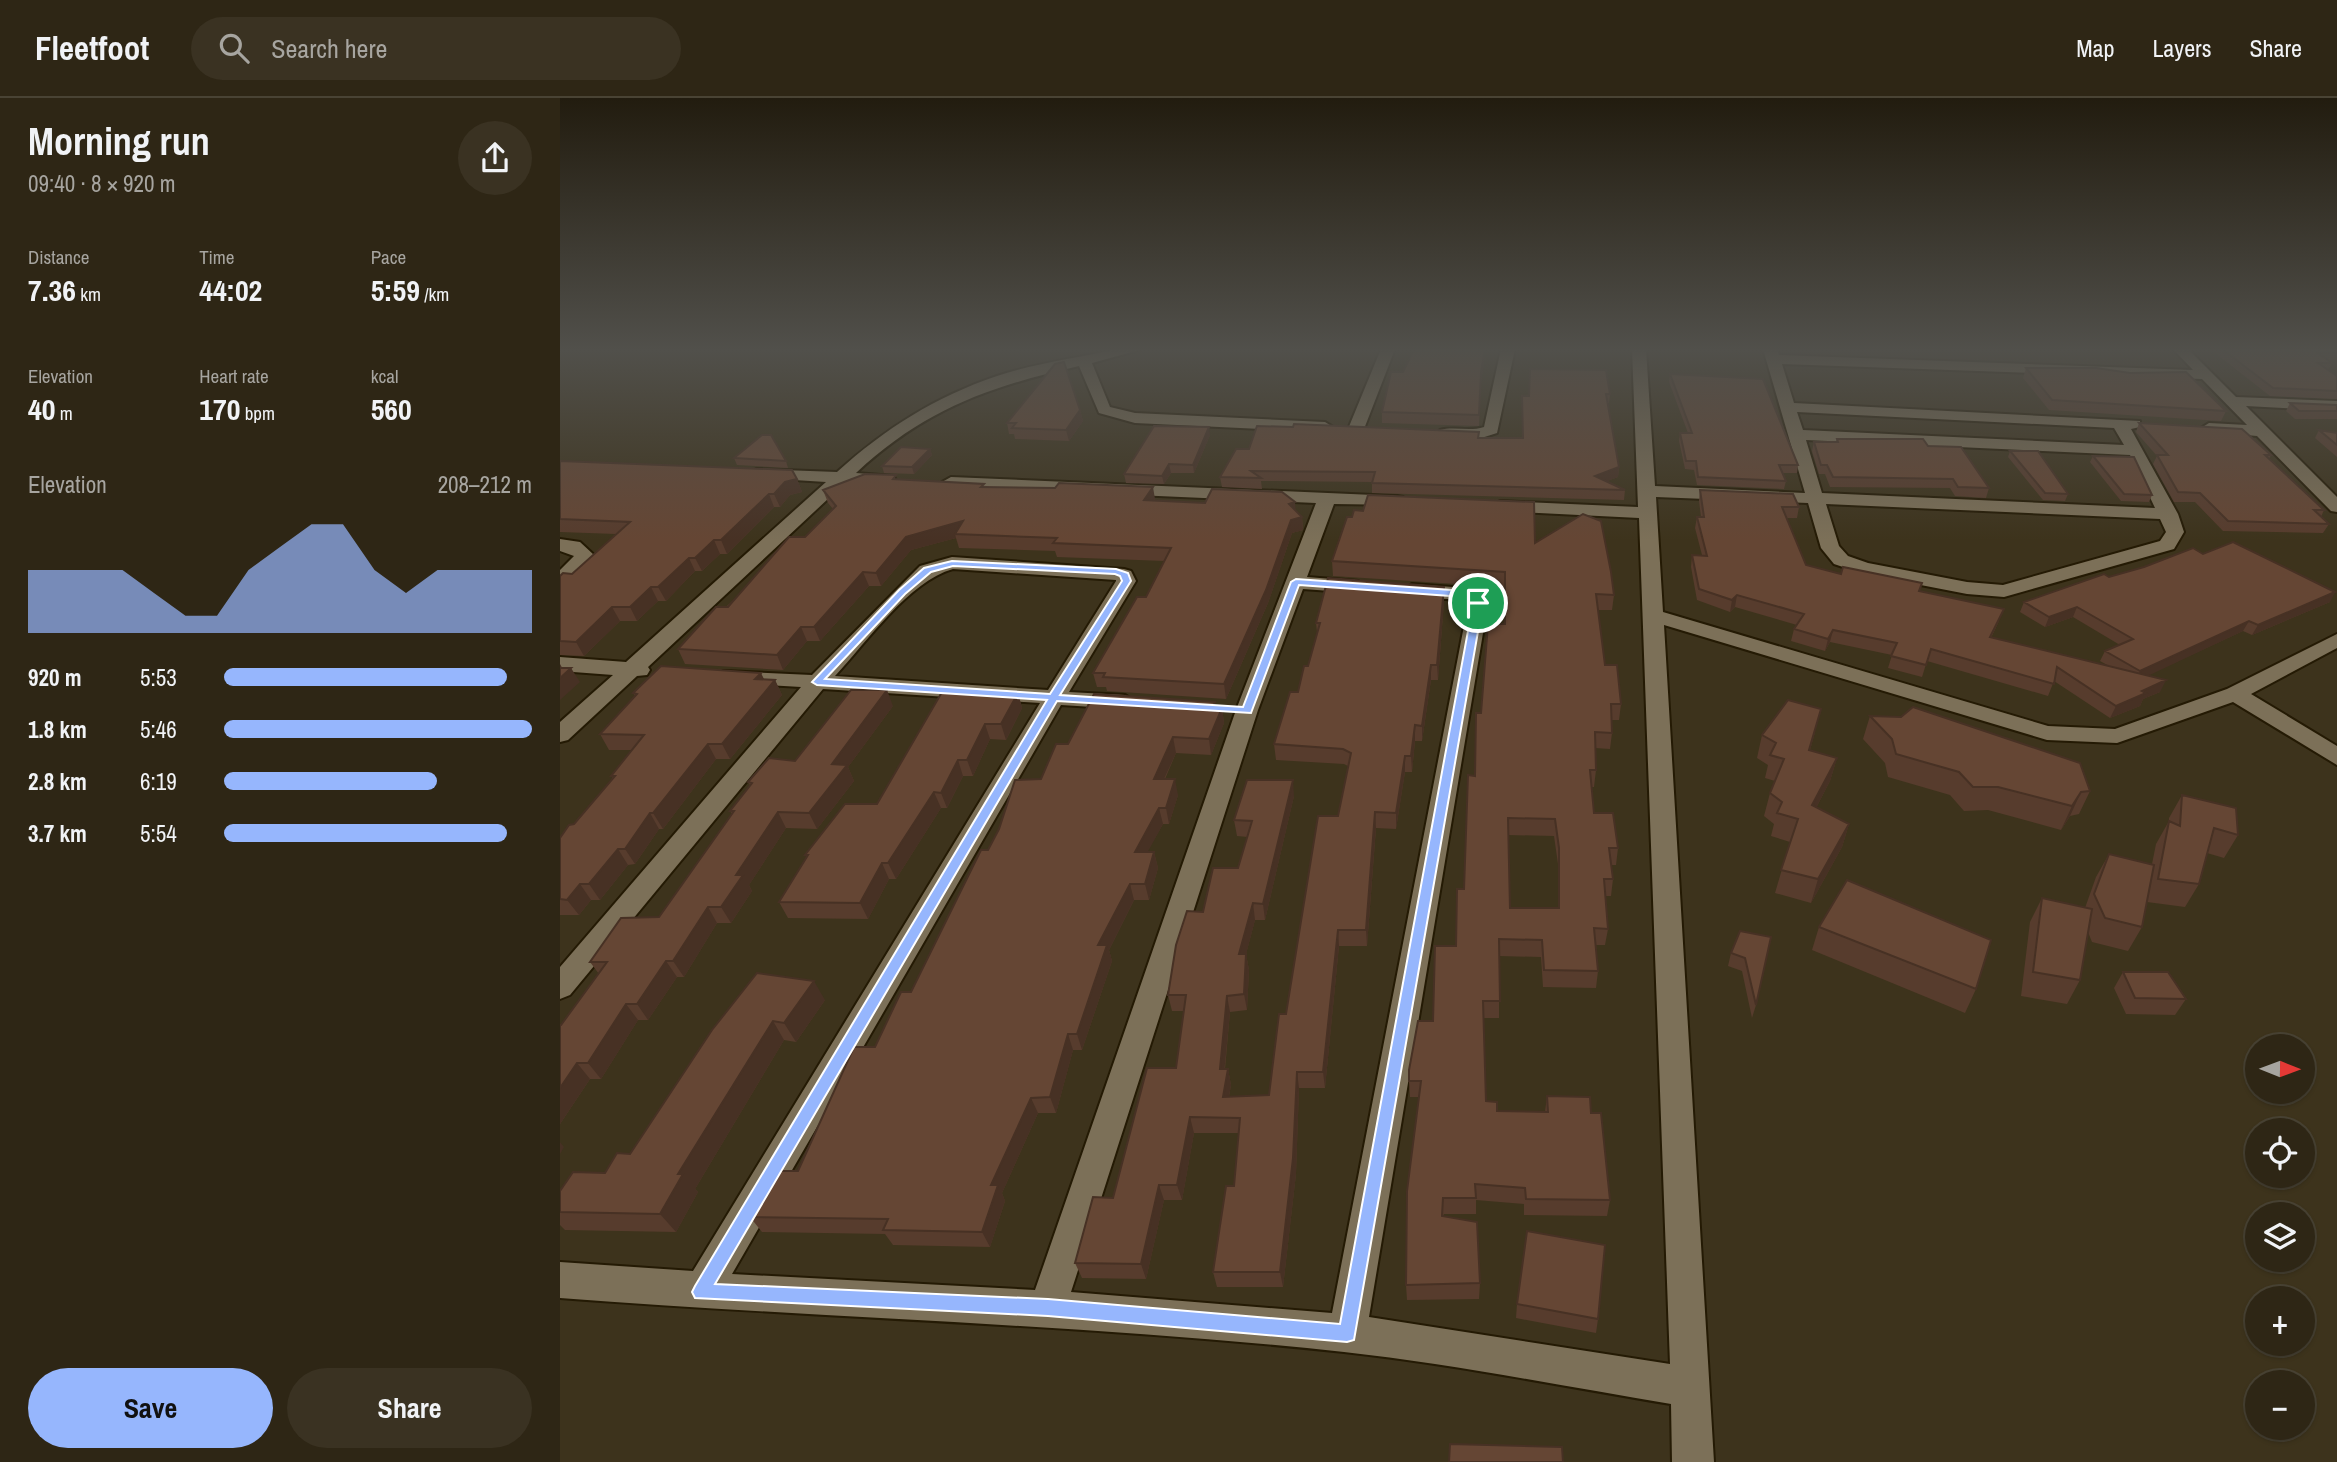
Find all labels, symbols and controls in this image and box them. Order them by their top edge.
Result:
search box [191,17,681,80]
text: Fleetfoot [35,26,149,70]
icon: search [215,29,253,67]
text: Search here [271,31,387,66]
text: Map [2076,32,2114,64]
text: Layers [2152,32,2211,64]
text: Share [2249,32,2302,64]
text: Morning run [28,116,210,167]
button: share [458,121,532,195]
text: 09:40 · 8 × 920 m [28,168,175,199]
text: Distance [28,244,89,270]
text: Time [199,244,234,270]
text: Pace [371,244,406,270]
text: 7.36 [28,270,76,310]
text: 44:02 [199,270,262,310]
text: 5:59 [371,270,420,310]
text: km [76,281,101,307]
text: /km [420,281,449,307]
text: Elevation [28,363,93,389]
text: Heart rate [199,363,269,389]
text: kcal [371,363,398,389]
text: 40 [28,389,55,429]
text: 170 [199,389,240,429]
text: 560 [371,389,412,429]
text: m [55,400,73,426]
text: bpm [240,400,275,426]
text: Elevation [28,469,107,500]
text: 208–212 m [438,469,532,500]
pin [1448,573,1508,633]
icon: arrive [1459,584,1497,622]
text: 920 m [28,662,81,693]
text: 5:53 [140,662,177,693]
text: 1.8 km [28,714,87,745]
text: 5:46 [140,714,177,745]
text: 2.8 km [28,766,87,797]
text: 6:19 [140,766,177,797]
text: 3.7 km [28,818,87,849]
text: 5:54 [140,818,177,849]
north arrow [2245,1034,2315,1104]
map controls [2245,1034,2315,1440]
button: locate [2245,1118,2315,1188]
button: layers [2245,1202,2315,1272]
button: + [2245,1286,2315,1356]
button: Save [28,1368,273,1448]
button: Share [287,1368,532,1448]
button: − [2245,1370,2315,1440]

